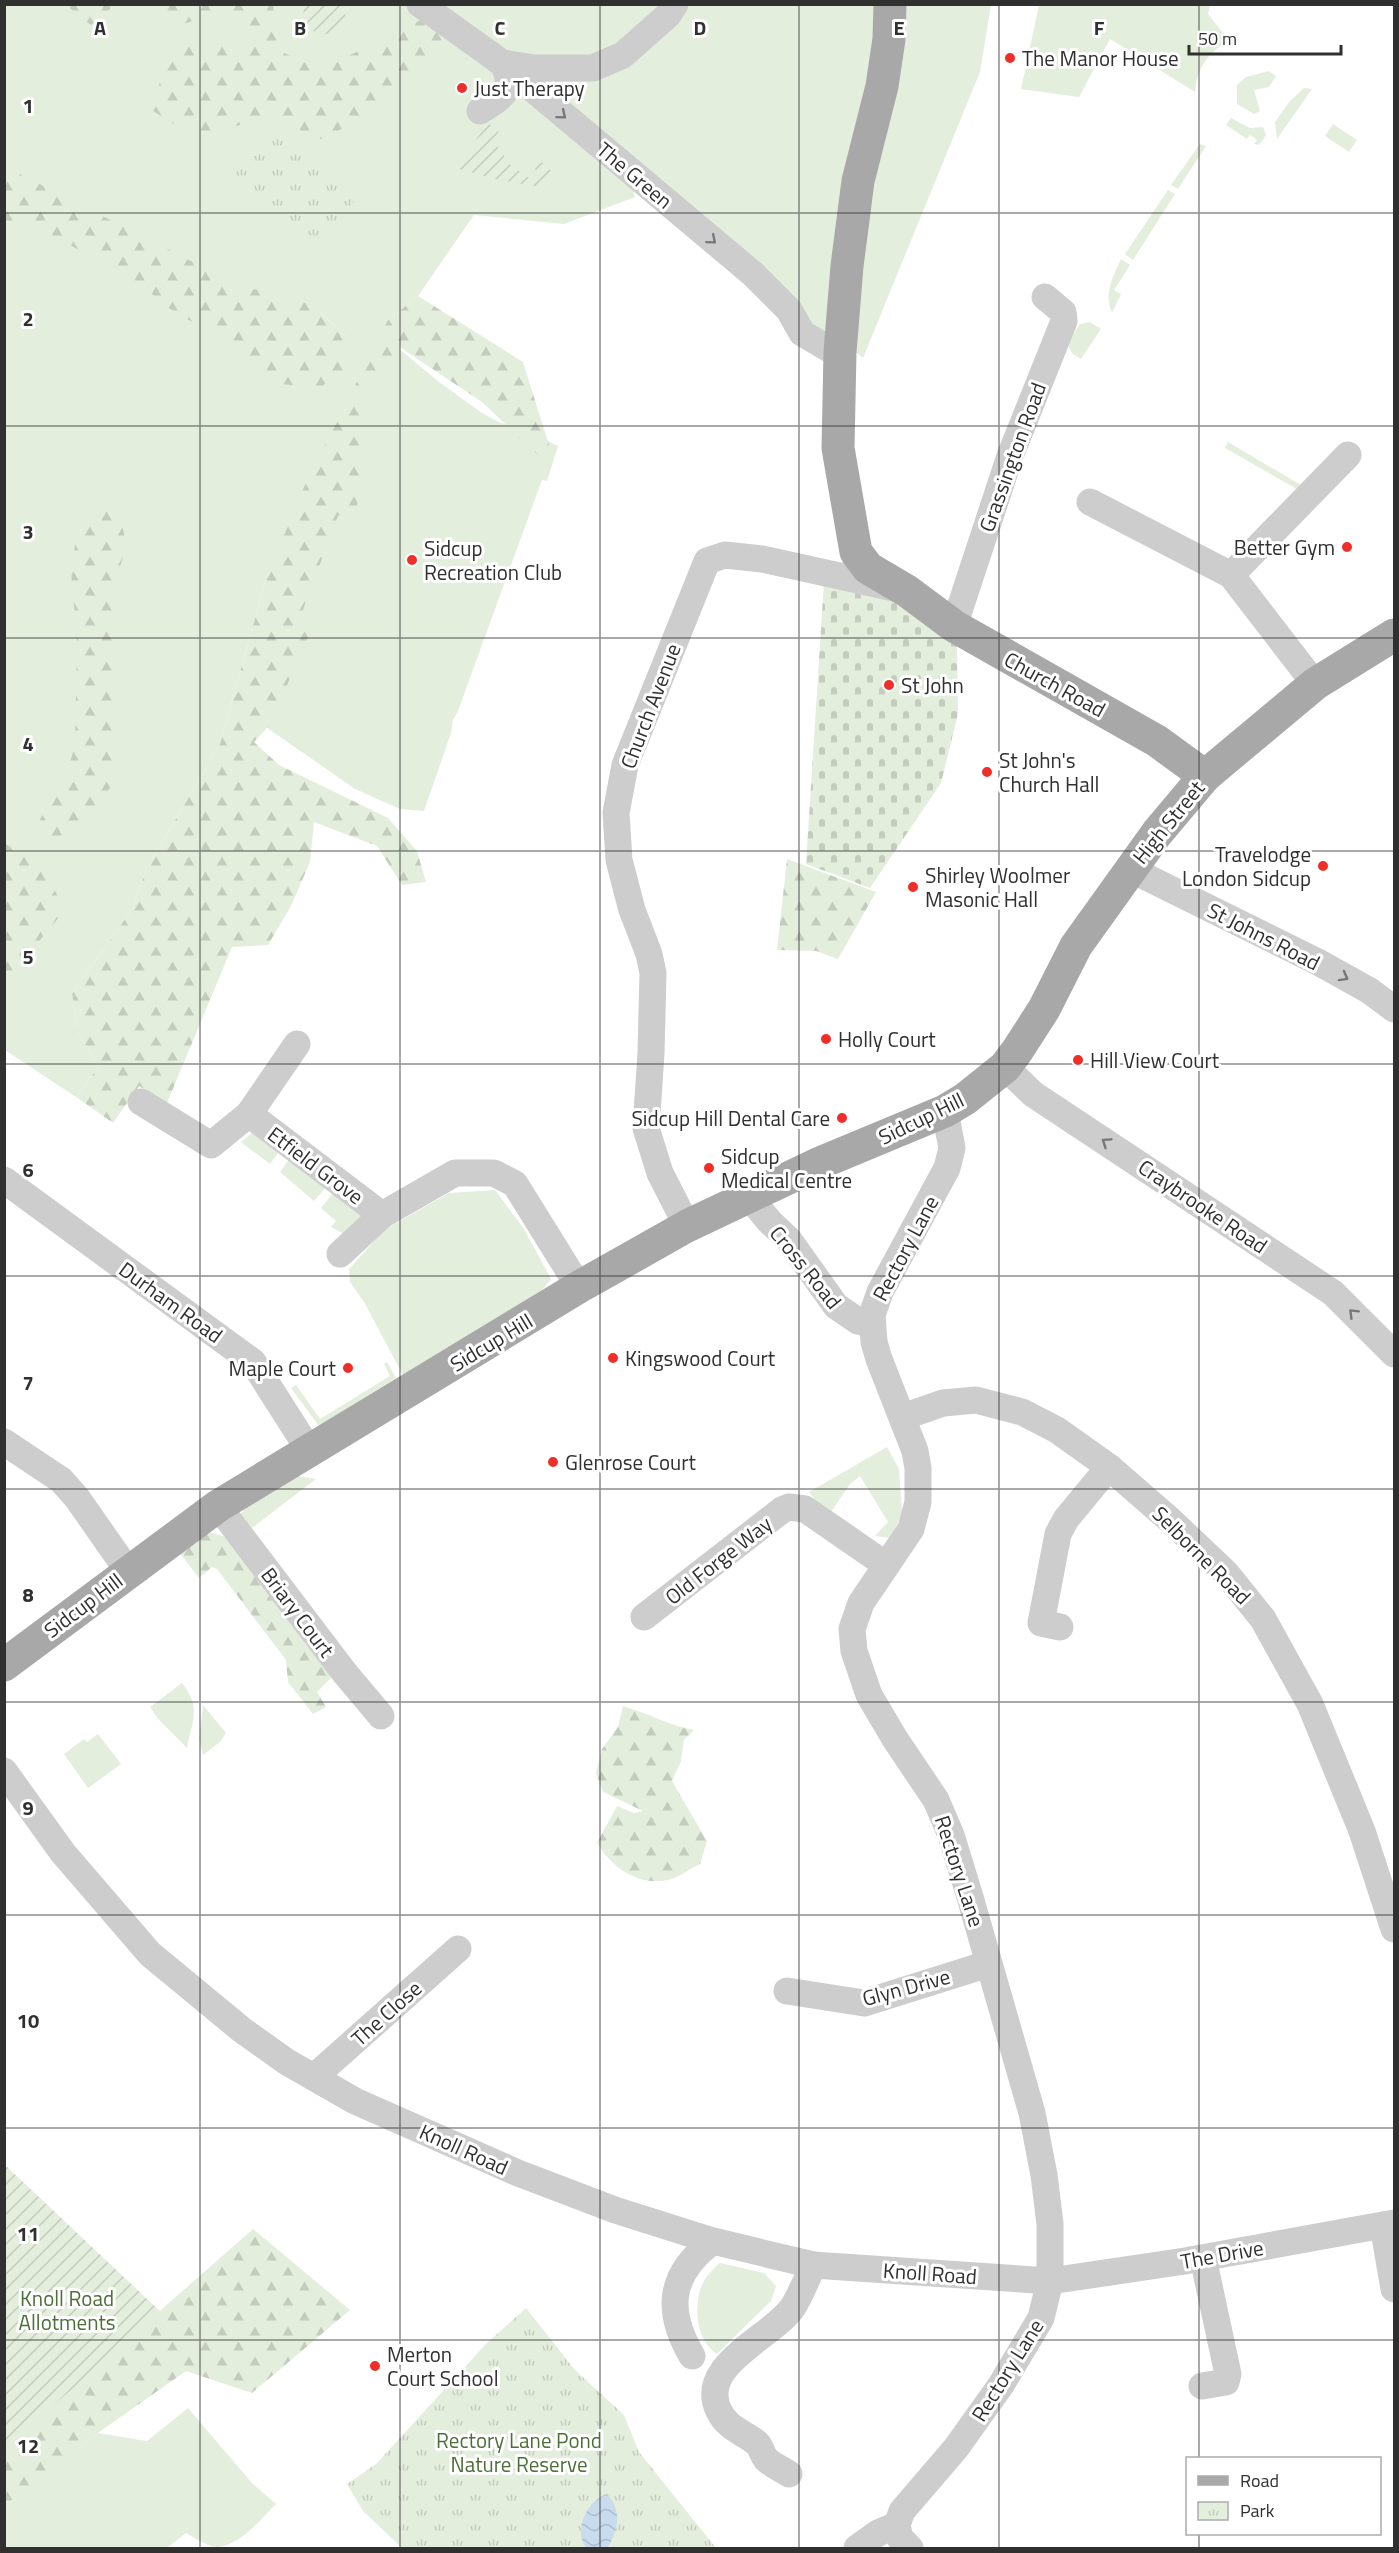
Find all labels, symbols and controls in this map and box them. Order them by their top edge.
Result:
text: A [94,12,106,43]
text: B [294,12,306,43]
text: C [495,12,506,43]
text: D [694,12,706,43]
text: E [893,12,905,43]
text: F [1094,12,1105,43]
scale bar [1189,18,1340,56]
text: 50 m [1198,25,1237,52]
place label: The Manor House [1022,42,1179,74]
marker: The Manor House [1003,51,1017,65]
place label: Just Therapy [474,72,585,104]
marker: Just Therapy [455,81,469,95]
text: 1 [22,90,34,121]
one-way arrow [555,107,566,118]
street label: The Green [590,134,680,216]
one-way arrow [705,232,716,243]
text: 2 [22,303,34,334]
street label: Grassington Road [970,378,1054,536]
text: 3 [22,516,34,547]
place label: Better Gym [1234,531,1335,563]
place label: Sidcup Recreation Club [424,532,562,588]
marker: Better Gym [1340,540,1354,554]
marker: Sidcup Recreation Club [405,553,419,567]
street label: Church Avenue [611,639,689,773]
street label: Church Road [999,643,1111,725]
place label: St John [901,669,964,701]
marker: St John [882,678,896,692]
text: 4 [22,728,34,759]
place label: St John's Church Hall [999,744,1099,800]
marker: St John's Church Hall [980,765,994,779]
street label: High Street [1124,773,1212,871]
place label: Travelodge London Sidcup [1182,838,1311,894]
place label: Shirley Woolmer Masonic Hall [925,859,1070,915]
marker: Travelodge London Sidcup [1316,859,1330,873]
marker: Shirley Woolmer Masonic Hall [906,880,920,894]
street label: St Johns Road [1202,894,1326,978]
text: 5 [22,941,34,972]
one-way arrow [1338,970,1349,981]
place label: Holly Court [838,1023,936,1055]
marker: Holly Court [819,1032,833,1046]
place label: Hill View Court [1090,1044,1220,1076]
marker: Hill View Court [1071,1053,1085,1067]
street label: Sidcup Hill [873,1084,969,1152]
place label: Sidcup Hill Dental Care [631,1102,830,1134]
marker: Sidcup Hill Dental Care [835,1111,849,1125]
street label: Etfield Grove [261,1118,371,1212]
one-way arrow [1102,1138,1113,1149]
place label: Sidcup Medical Centre [721,1140,852,1196]
street label: Craybrooke Road [1132,1151,1274,1261]
text: 6 [22,1154,34,1185]
marker: Sidcup Medical Centre [702,1161,716,1175]
street label: Rectory Lane [864,1190,946,1306]
street label: Cross Road [762,1218,850,1316]
street label: Durham Road [112,1253,230,1351]
street label: Sidcup Hill [444,1305,538,1379]
one-way arrow [1349,1309,1360,1320]
place label: Kingswood Court [625,1342,776,1374]
marker: Kingswood Court [606,1351,620,1365]
place label: Maple Court [229,1352,337,1384]
marker: Maple Court [341,1361,355,1375]
text: 7 [22,1367,34,1398]
place label: Glenrose Court [565,1446,697,1478]
marker: Glenrose Court [546,1455,560,1469]
street label: Selborne Road [1145,1498,1259,1612]
street label: Old Forge Way [658,1508,778,1612]
street label: Briary Court [253,1560,343,1664]
street label: Sidcup Hill [37,1565,129,1645]
text: 8 [22,1579,34,1610]
text: 9 [22,1792,34,1823]
street label: Rectory Lane [927,1811,993,1931]
street label: Glyn Drive [859,1960,953,2014]
street label: The Close [344,1973,428,2053]
text: 10 [17,2005,39,2036]
street label: Knoll Road [415,2115,513,2183]
text: 11 [17,2218,39,2249]
street label: The Drive [1178,2231,1266,2277]
street label: Knoll Road [882,2254,978,2292]
park label: Knoll Road Allotments [18,2282,116,2338]
street label: Rectory Lane [963,2313,1051,2427]
place label: Merton Court School [387,2338,499,2394]
marker: Merton Court School [368,2359,382,2373]
park label: Rectory Lane Pond Nature Reserve [436,2424,602,2480]
text: 12 [17,2430,39,2461]
legend [1186,2457,1381,2535]
text: Road [1240,2467,1279,2494]
text: Park [1240,2497,1275,2524]

